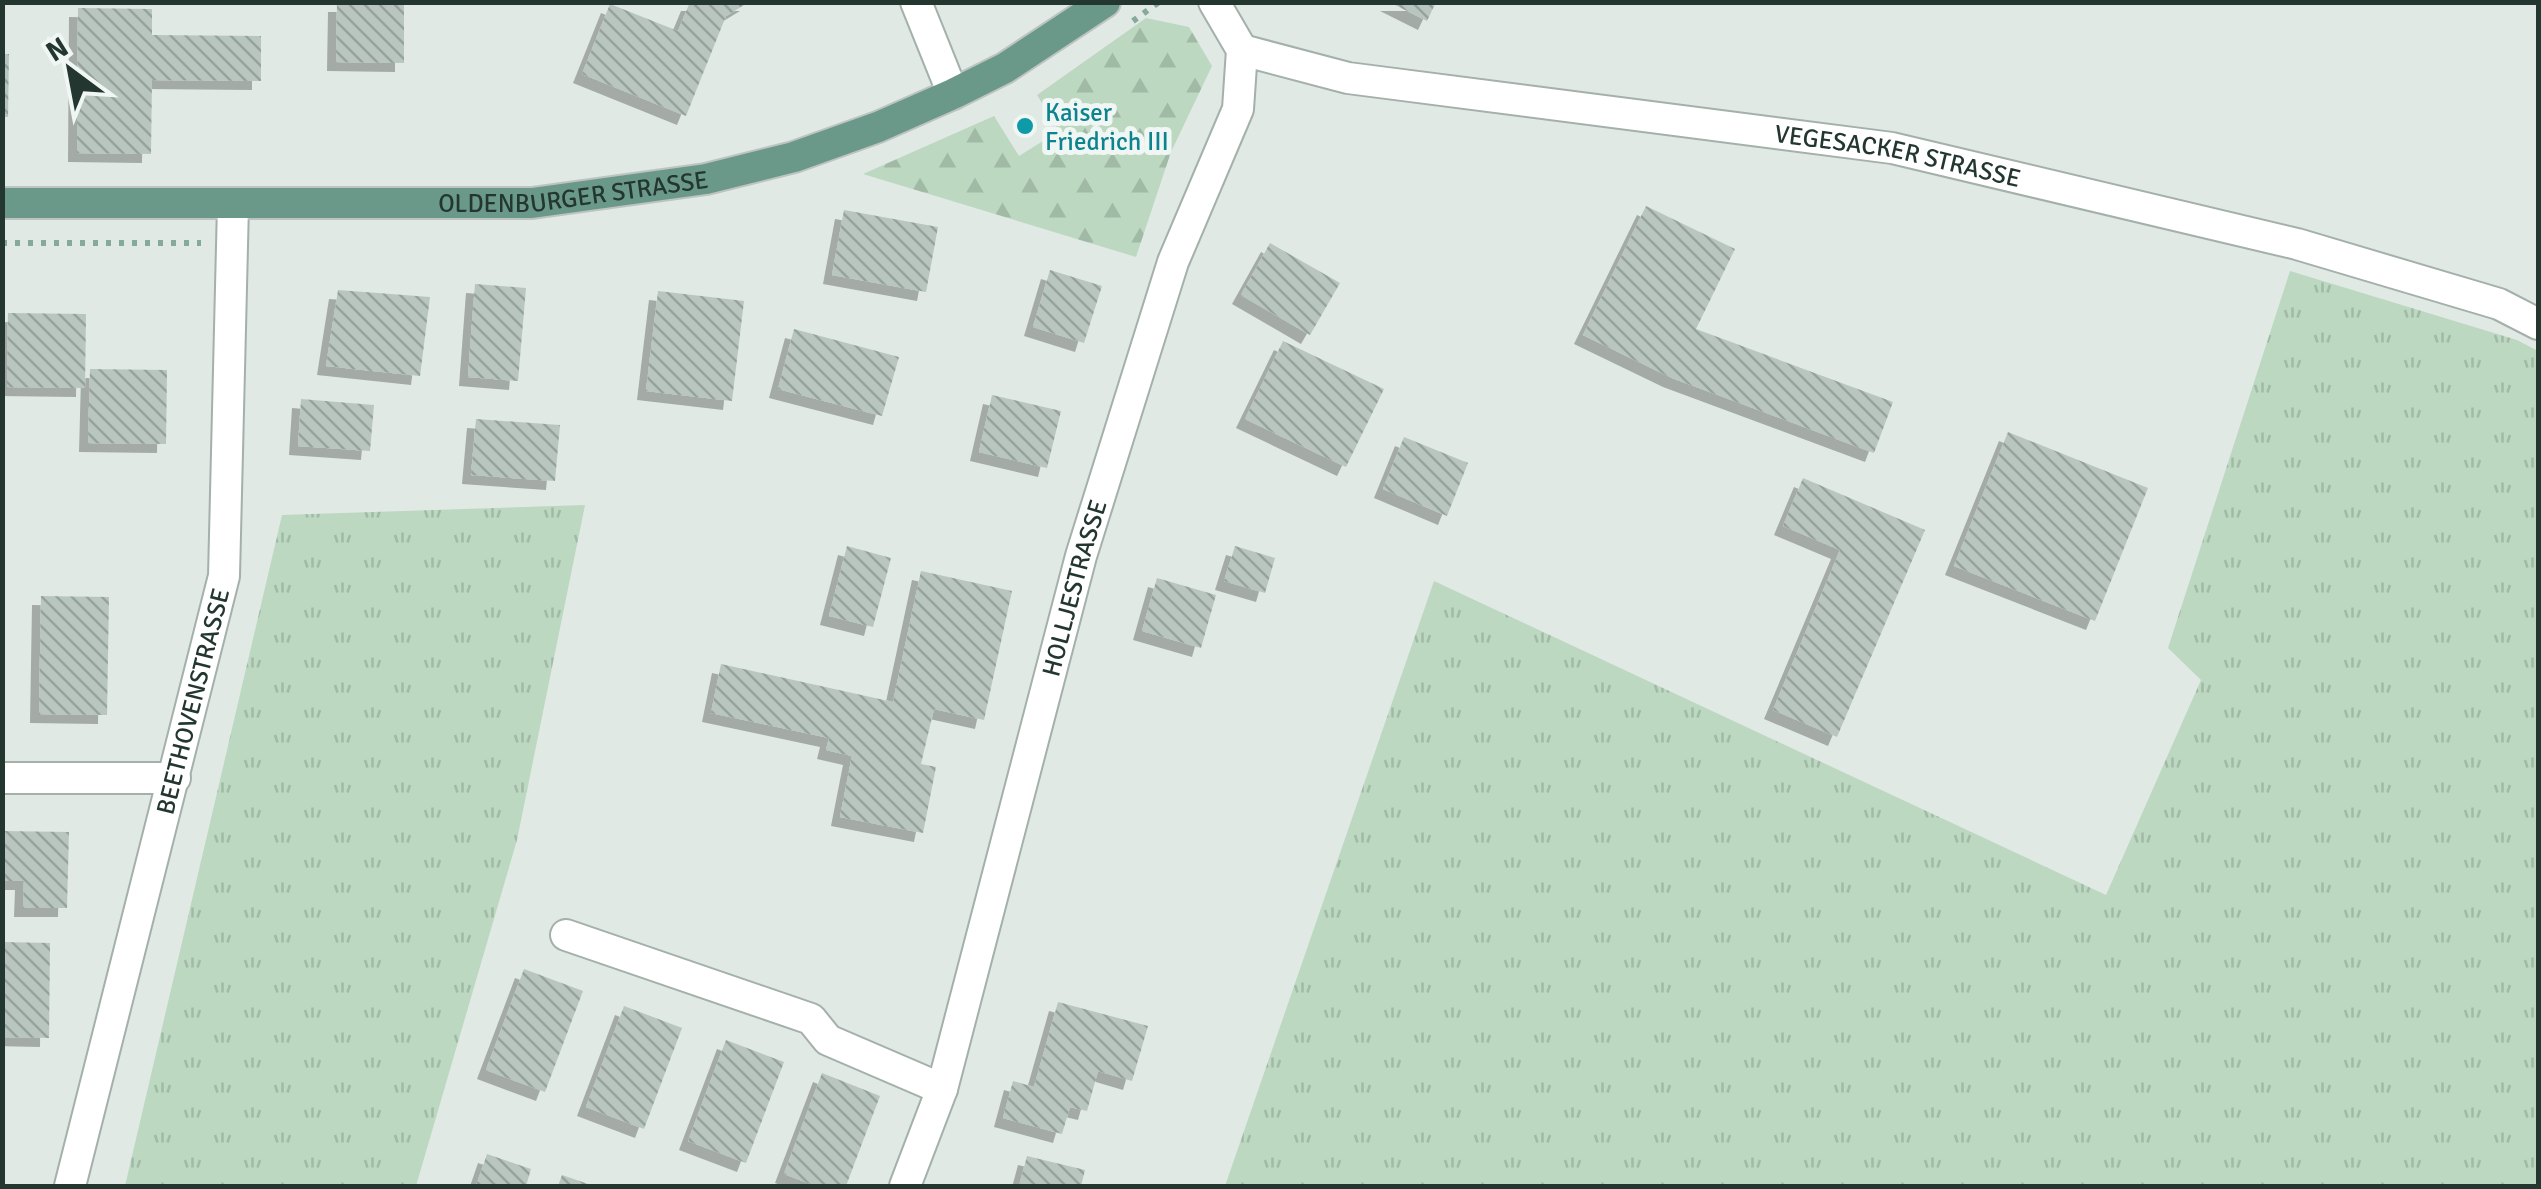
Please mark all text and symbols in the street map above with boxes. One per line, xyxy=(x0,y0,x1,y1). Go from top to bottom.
north arrow xyxy=(20,20,120,120)
text: N xyxy=(40,30,75,69)
place label: Kaiser Friedrich III xyxy=(1045,97,1169,157)
marker: Kaiser Friedrich III xyxy=(1014,115,1036,137)
street label: VEGESACKER STRASSE xyxy=(1773,118,2024,194)
street label: OLDENBURGER STRASSE xyxy=(438,164,710,219)
street label: HOLLJESTRASSE xyxy=(1035,496,1114,680)
street label: BEETHOVENSTRASSE xyxy=(149,585,236,818)

